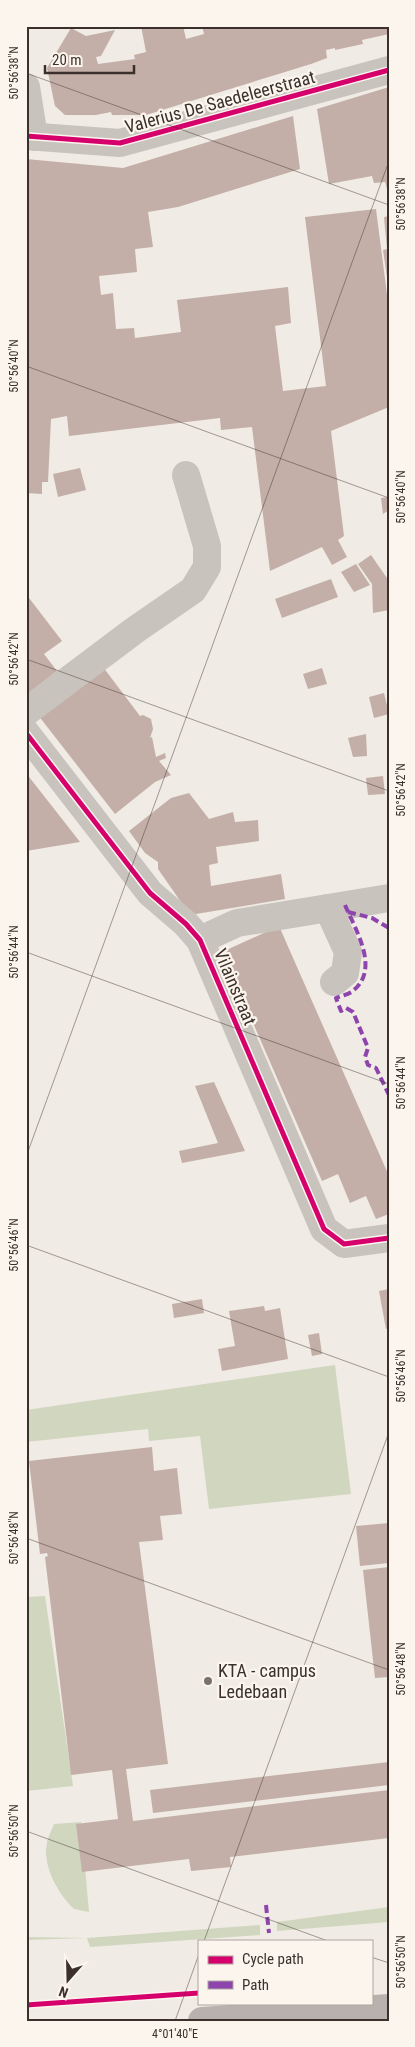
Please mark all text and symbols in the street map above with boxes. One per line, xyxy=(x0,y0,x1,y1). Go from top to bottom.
scale bar xyxy=(45,42,134,74)
text: 50°56'38"N xyxy=(7,46,21,100)
text: 20 m xyxy=(52,51,82,69)
street label: Valerius De Saedeleerstraat xyxy=(123,66,317,137)
text: 50°56'38"N xyxy=(394,177,408,231)
text: 50°56'40"N xyxy=(7,339,21,393)
text: 50°56'40"N xyxy=(394,470,408,524)
text: 50°56'42"N xyxy=(7,632,21,686)
text: 50°56'42"N xyxy=(394,763,408,817)
text: 50°56'44"N xyxy=(7,925,21,979)
street label: Vilainstraat xyxy=(210,945,261,1028)
text: 50°56'44"N xyxy=(394,1056,408,1110)
text: 50°56'46"N xyxy=(7,1218,21,1272)
text: 50°56'46"N xyxy=(394,1349,408,1403)
text: 50°56'48"N xyxy=(7,1511,21,1565)
text: 50°56'48"N xyxy=(394,1642,408,1696)
place label: KTA - campus Ledebaan xyxy=(218,1660,316,1702)
marker: KTA - campus Ledebaan xyxy=(202,1675,214,1687)
text: 50°56'50"N xyxy=(7,1804,21,1858)
text: 50°56'50"N xyxy=(394,1935,408,1989)
legend xyxy=(198,1940,372,2004)
text: Cycle path xyxy=(242,1950,304,1968)
north arrow xyxy=(42,1954,92,2004)
text: Path xyxy=(242,1976,269,1994)
text: N xyxy=(57,1983,70,2001)
text: 4°01'40"E xyxy=(152,2027,198,2041)

